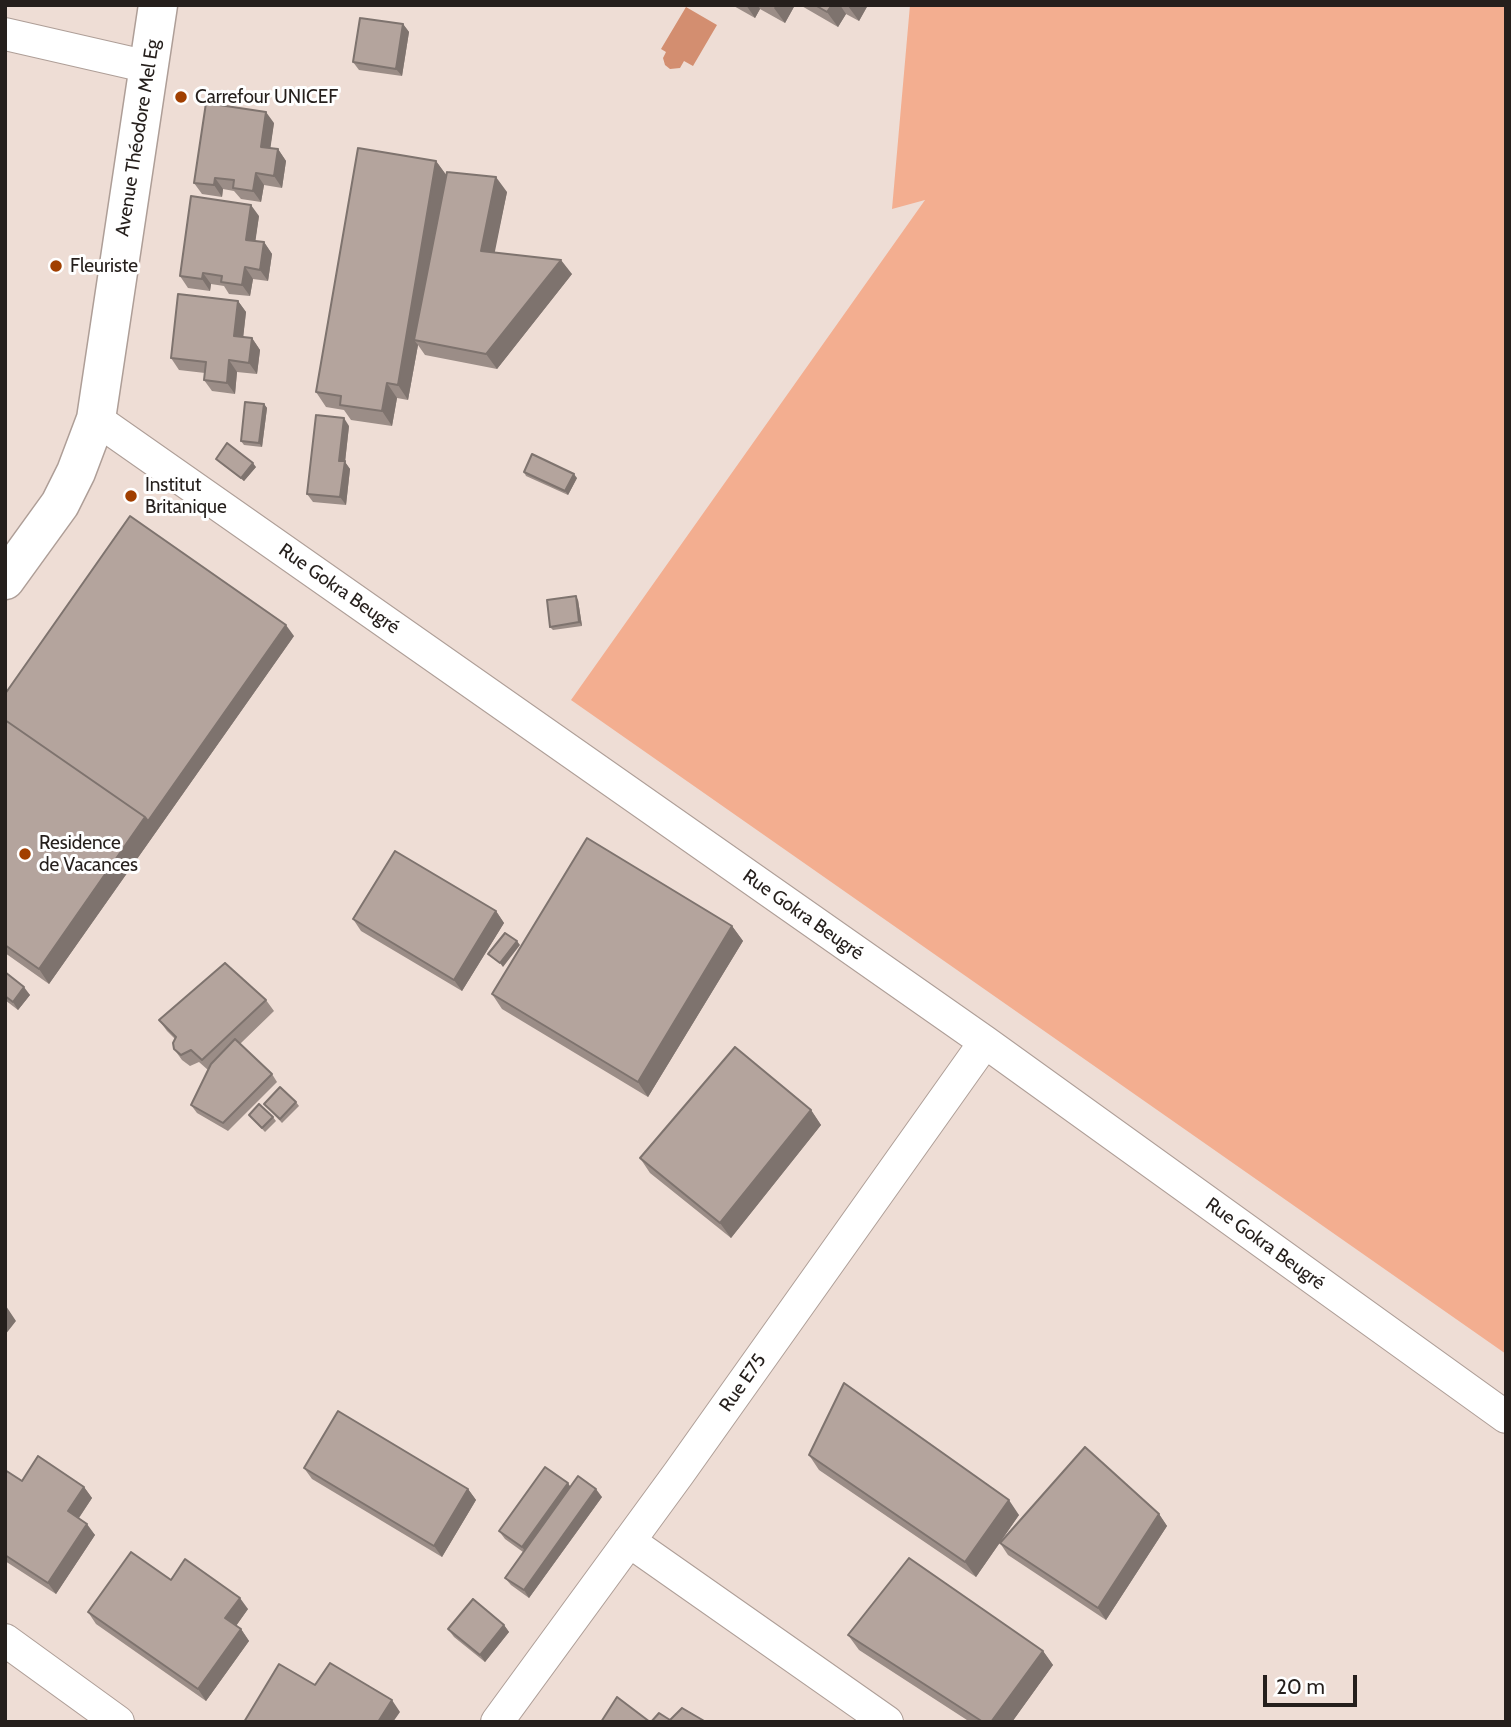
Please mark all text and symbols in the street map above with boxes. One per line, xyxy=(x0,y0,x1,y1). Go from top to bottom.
street label: Avenue Théodore Mel Eg xyxy=(111,38,165,238)
place label: Carrefour UNICEF xyxy=(195,86,338,108)
marker: Carrefour UNICEF xyxy=(173,89,189,105)
place label: Fleuriste xyxy=(70,255,138,277)
marker: Fleuriste xyxy=(48,258,64,274)
place label: Institut Britanique xyxy=(145,474,227,518)
marker: Institut Britanique xyxy=(123,488,139,504)
street label: Rue Gokra Beugré xyxy=(274,539,404,639)
place label: Residence de Vacances xyxy=(39,832,138,876)
marker: Residence de Vacances xyxy=(17,846,33,862)
street label: Rue Gokra Beugré xyxy=(738,865,868,965)
street label: Rue Gokra Beugré xyxy=(1201,1193,1329,1295)
street label: Rue E75 xyxy=(715,1350,771,1416)
scale bar xyxy=(1266,1660,1360,1704)
text: 20 m xyxy=(1276,1674,1325,1699)

